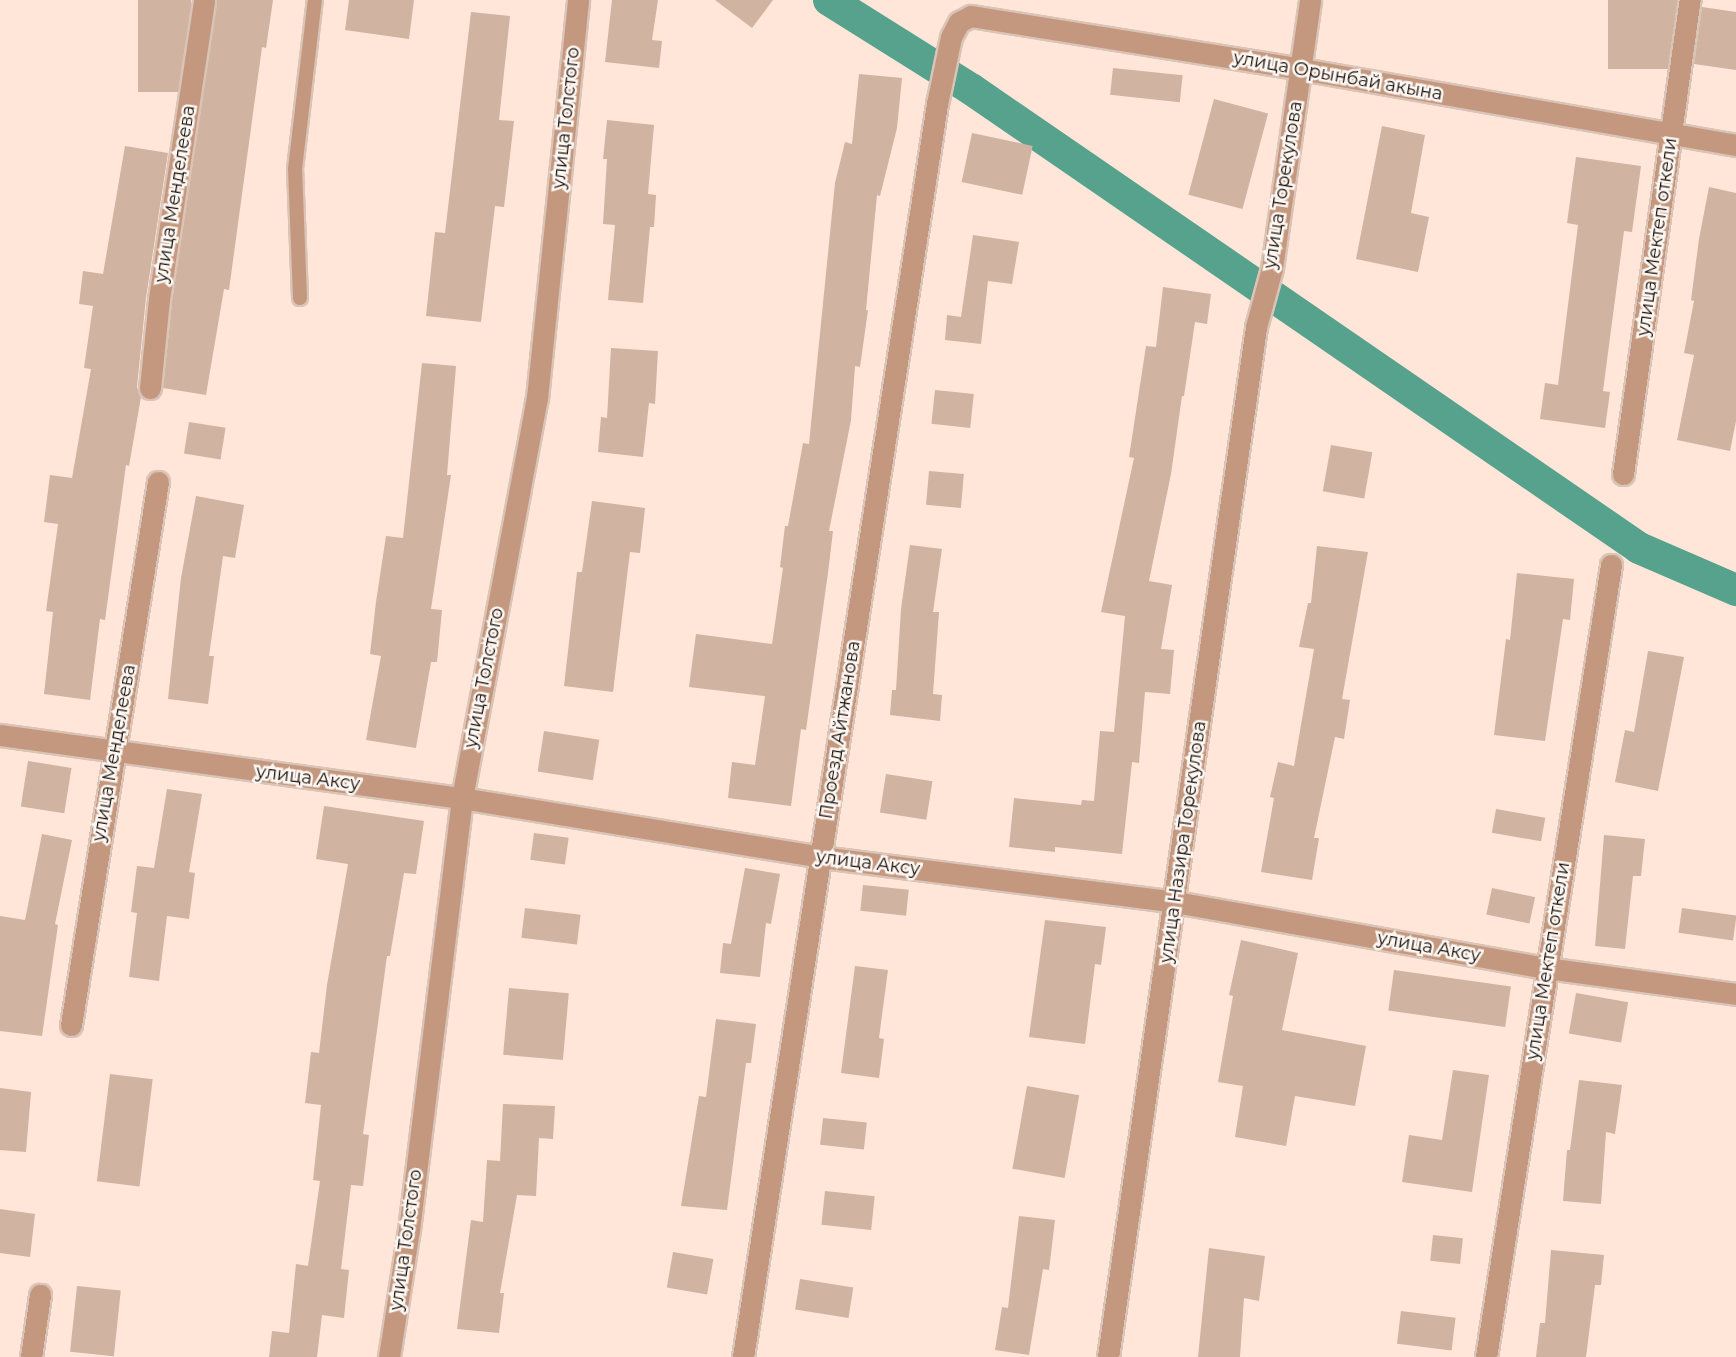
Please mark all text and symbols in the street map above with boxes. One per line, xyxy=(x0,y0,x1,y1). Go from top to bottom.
street label: улица Толстого xyxy=(548,46,584,190)
street label: улица Орынбай акына xyxy=(1232,47,1444,105)
street label: улица Торекулова xyxy=(1259,100,1307,270)
street label: улица Менделеева xyxy=(150,104,200,284)
street label: улица Мектеп откели xyxy=(1632,136,1682,338)
street label: улица Толстого xyxy=(460,606,508,750)
street label: Проезд Айтжанова xyxy=(815,639,865,821)
street label: улица Менделеева xyxy=(88,663,140,843)
street label: улица Назира Торекулова xyxy=(1155,720,1211,964)
street label: улица Аксу xyxy=(255,761,361,795)
street label: улица Аксу xyxy=(815,846,921,880)
street label: улица Мектеп откели xyxy=(1522,860,1574,1062)
street label: улица Аксу xyxy=(1376,927,1482,967)
street label: улица Толстого xyxy=(385,1168,427,1312)

